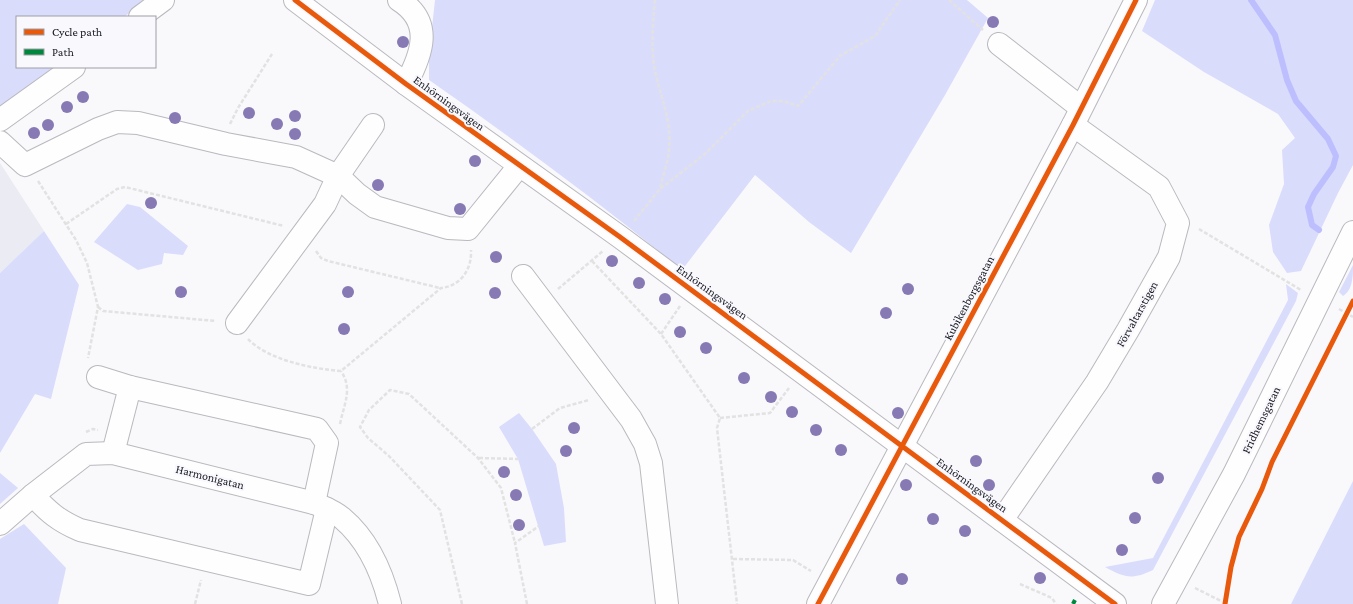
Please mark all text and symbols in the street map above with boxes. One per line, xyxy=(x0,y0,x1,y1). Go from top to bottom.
legend xyxy=(16,16,156,68)
text: Cycle path xyxy=(52,25,103,39)
text: Path xyxy=(52,45,74,59)
street label: Enhörningsvägen xyxy=(411,72,488,134)
street label: Kubikenborgsgatan xyxy=(941,253,997,343)
street label: Enhörningsvägen xyxy=(674,261,751,323)
street label: Förvaltarstigen xyxy=(1113,278,1161,349)
street label: Fridhemsgatan xyxy=(1239,384,1284,456)
street label: Enhörningsvägen xyxy=(934,454,1011,516)
street label: Harmonigatan xyxy=(174,462,246,492)

